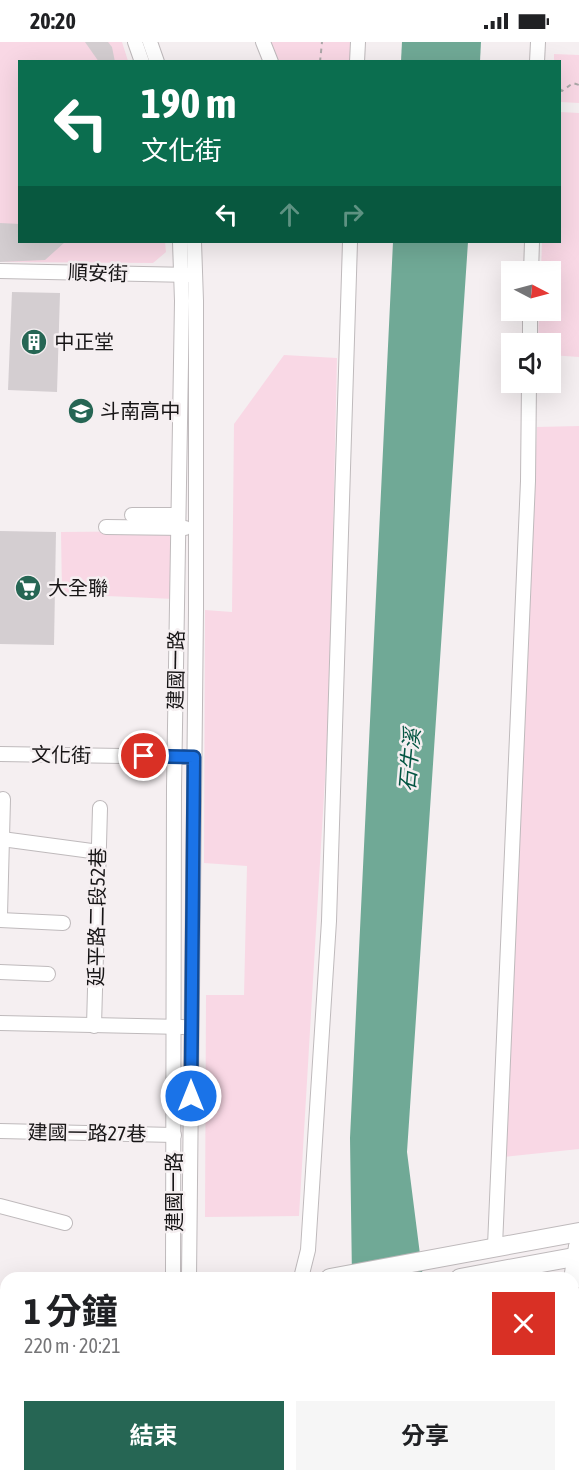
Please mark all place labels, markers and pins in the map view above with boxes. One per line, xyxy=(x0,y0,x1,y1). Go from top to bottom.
building icon: 中正堂 xyxy=(19,327,49,357)
place label: 中正堂 xyxy=(54,330,114,353)
school or university icon: 斗南高中 xyxy=(66,396,96,426)
place label: 斗南高中 xyxy=(100,399,180,422)
supermarket icon: 大全聯 xyxy=(13,573,43,603)
place label: 大全聯 xyxy=(48,576,108,599)
pin xyxy=(118,730,169,781)

